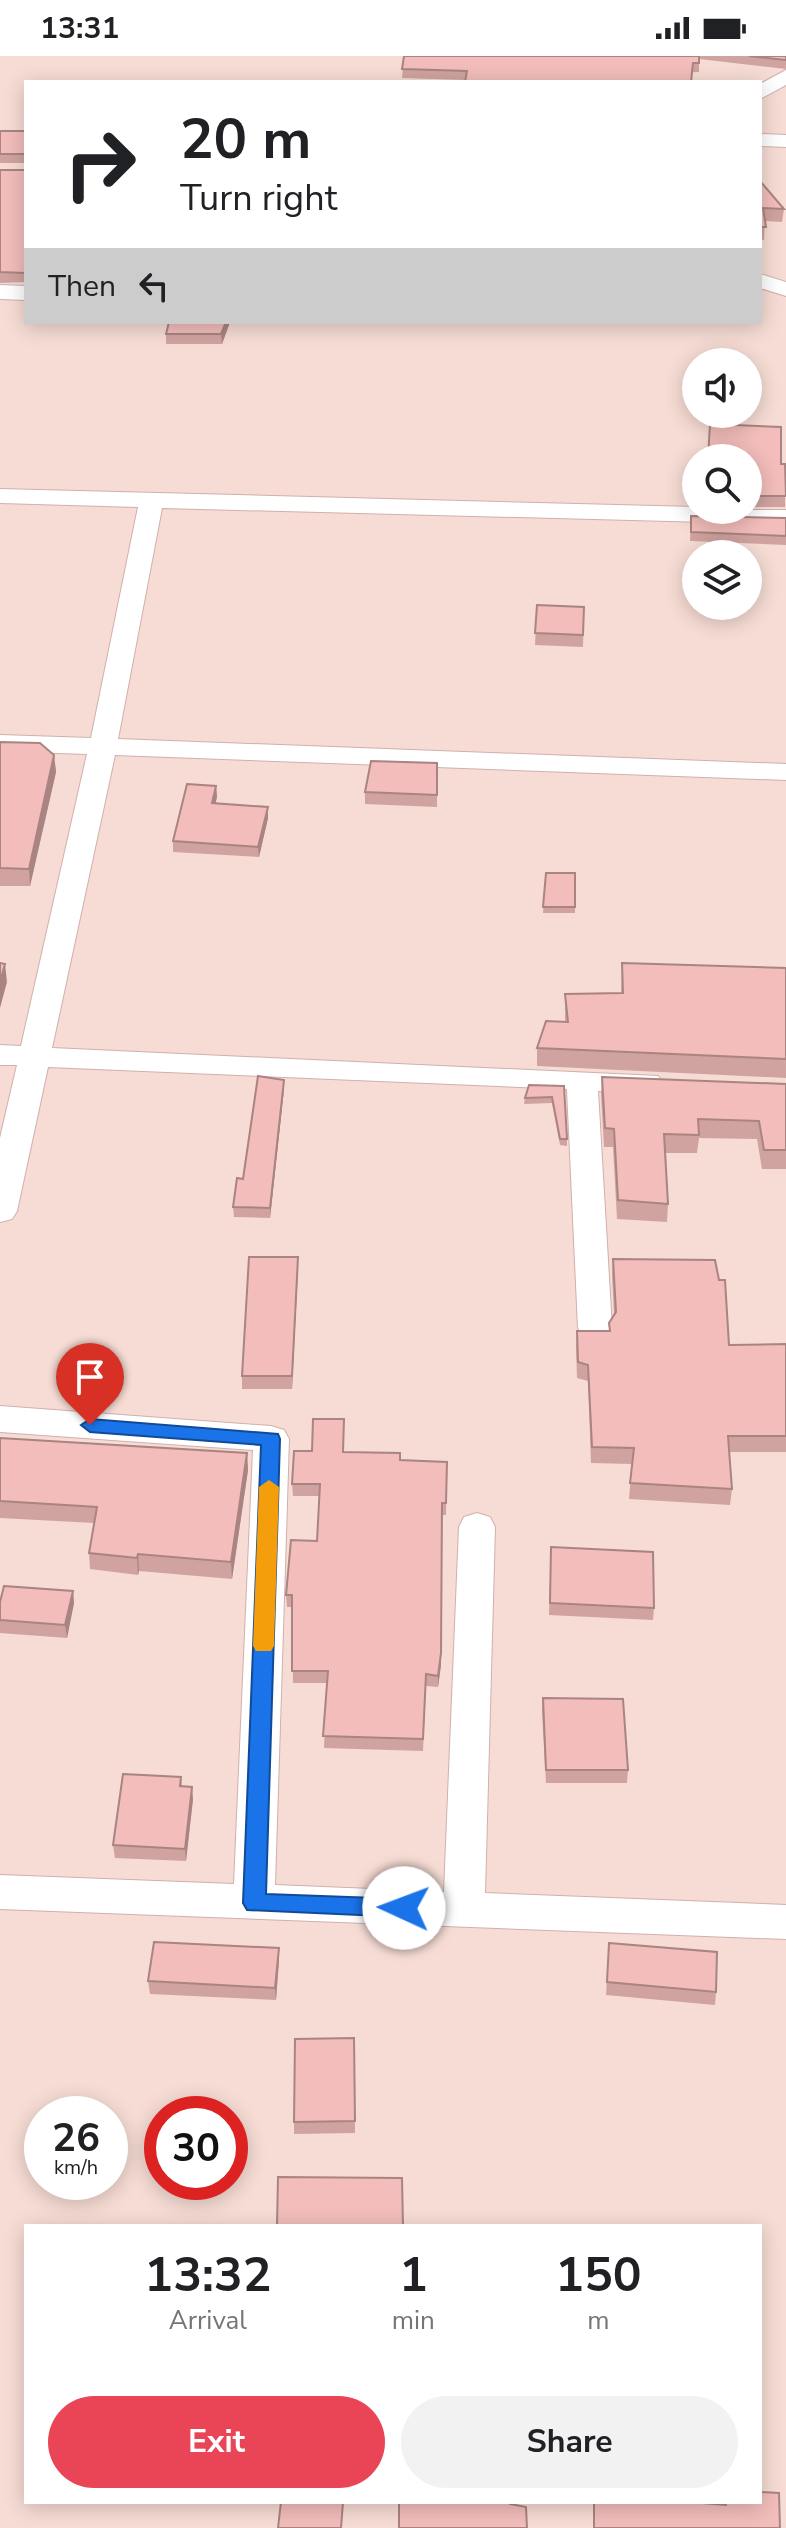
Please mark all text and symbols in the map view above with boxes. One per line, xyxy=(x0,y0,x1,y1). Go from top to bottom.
text: 13:31 xyxy=(40,8,119,49)
text: 20 m xyxy=(180,101,311,178)
icon: right xyxy=(48,112,152,216)
text: Turn right xyxy=(180,174,337,223)
icon: left xyxy=(132,264,176,308)
text: Then xyxy=(48,266,116,307)
map controls xyxy=(682,348,762,620)
button: sound xyxy=(682,348,762,428)
button: search xyxy=(682,444,762,524)
button: layers xyxy=(682,540,762,620)
pin xyxy=(56,1343,124,1425)
icon: arrive xyxy=(68,1355,112,1399)
position arrow xyxy=(362,1866,446,1950)
speed limit sign: 30 xyxy=(144,2096,248,2200)
text: 26 xyxy=(52,2111,100,2165)
text: km/h xyxy=(54,2154,98,2181)
text: 13:32 xyxy=(144,2242,271,2308)
text: 1 xyxy=(399,2242,428,2308)
text: 150 xyxy=(555,2242,642,2308)
text: Arrival xyxy=(169,2303,247,2338)
text: min xyxy=(392,2303,435,2338)
text: m xyxy=(587,2303,610,2338)
button: Exit xyxy=(48,2396,385,2488)
button: Share xyxy=(401,2396,738,2488)

